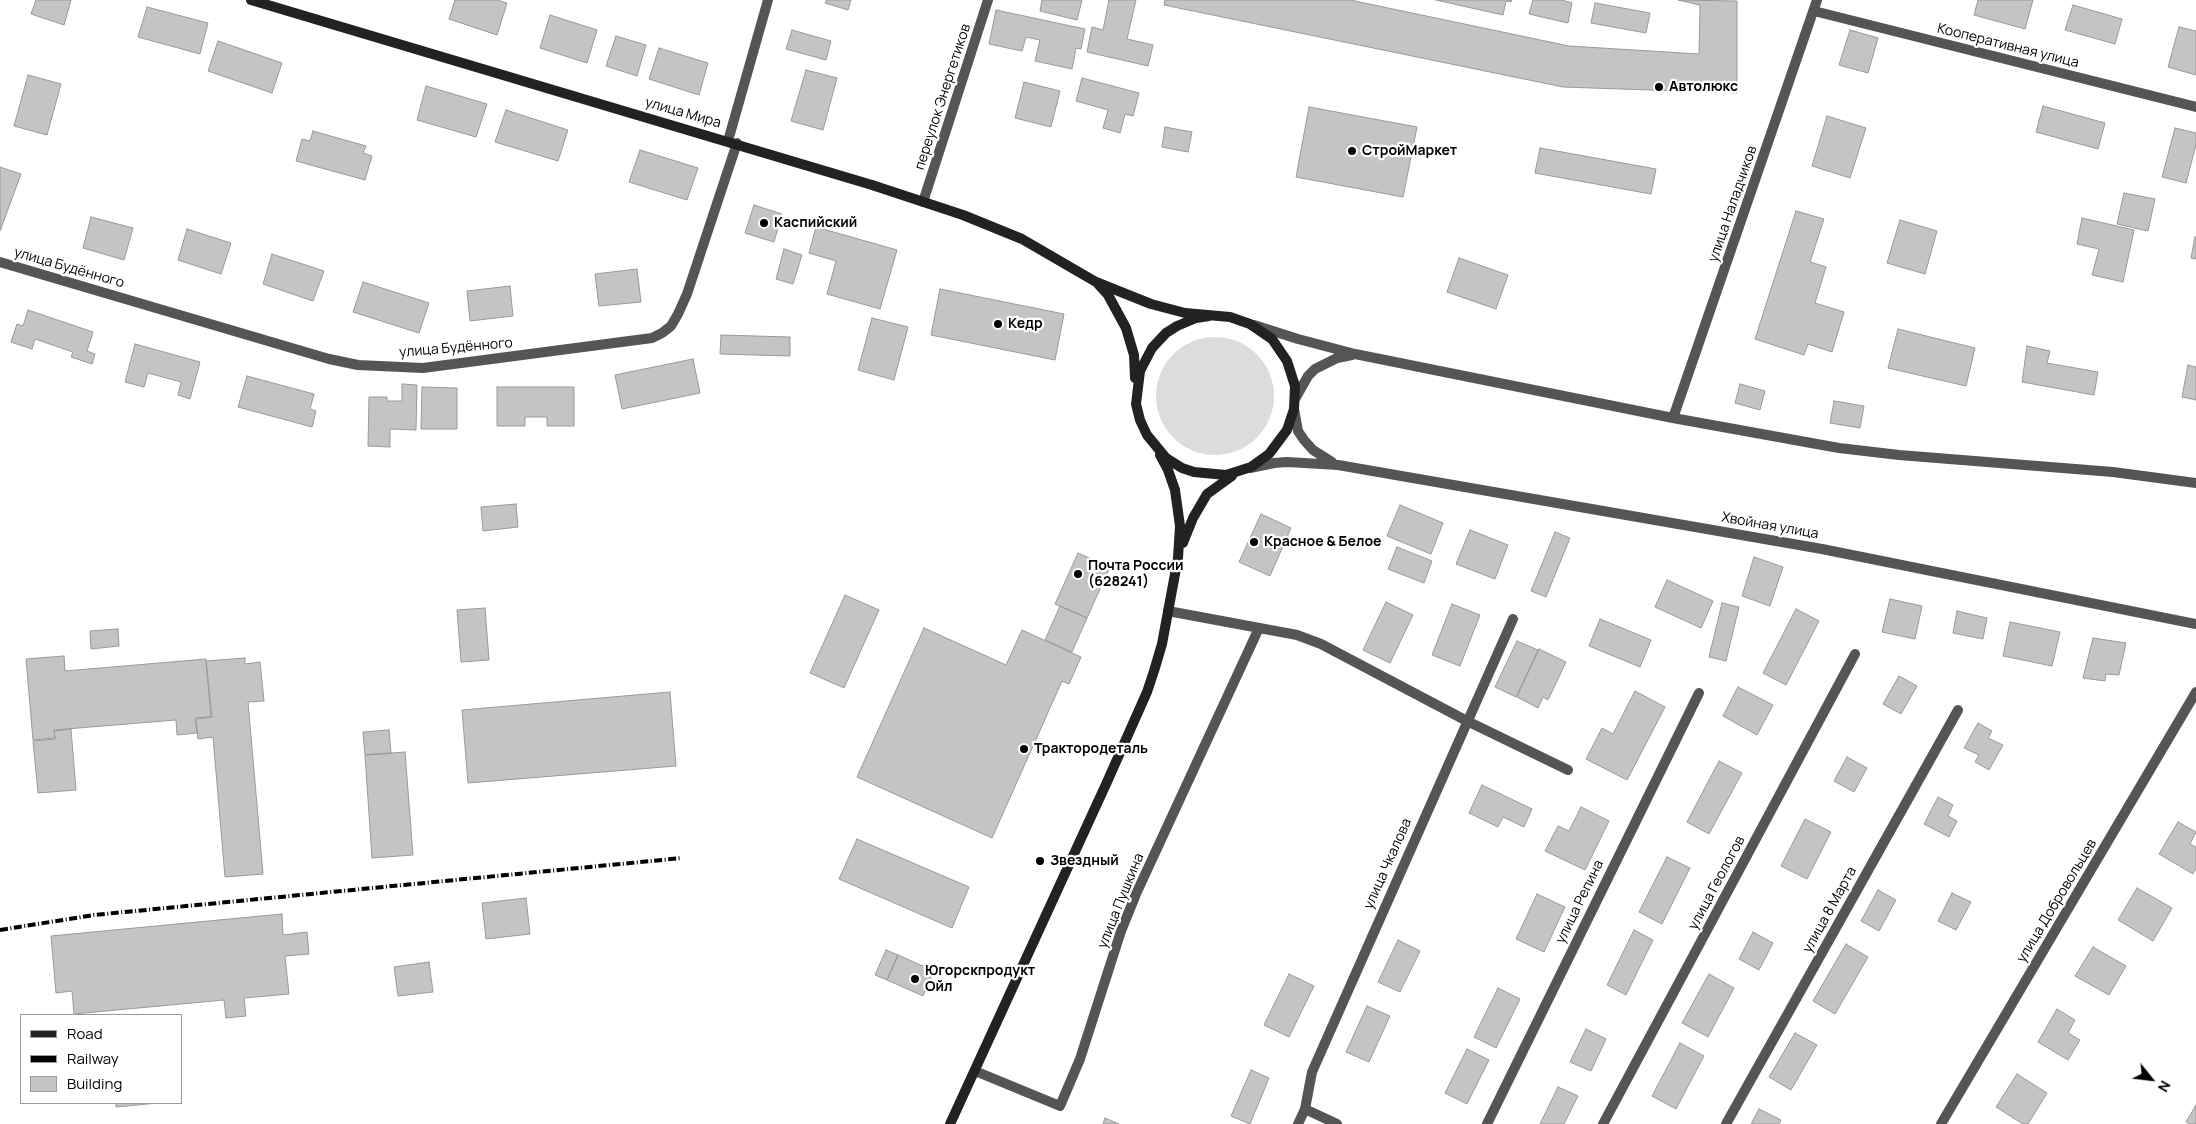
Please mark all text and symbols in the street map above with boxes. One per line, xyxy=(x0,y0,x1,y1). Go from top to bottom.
street label: Кооперативная улица xyxy=(1936,20,2080,72)
street label: переулок Энергетиков xyxy=(911,22,975,172)
place label: Автолюкс xyxy=(1669,79,1738,95)
marker: Автолюкс xyxy=(1653,81,1665,93)
street label: улица Мира xyxy=(643,94,723,132)
place label: СтройМаркет xyxy=(1362,143,1457,159)
street label: улица Наладчиков xyxy=(1705,144,1761,264)
marker: СтройМаркет xyxy=(1346,145,1358,157)
place label: Каспийский xyxy=(774,215,857,231)
marker: Каспийский xyxy=(758,217,770,229)
street label: улица Будённого xyxy=(12,244,126,292)
place label: Кедр xyxy=(1008,316,1043,332)
marker: Кедр xyxy=(992,318,1004,330)
street label: улица Будённого xyxy=(399,335,513,361)
street label: Хвойная улица xyxy=(1720,509,1820,543)
place label: Красное & Белое xyxy=(1264,534,1381,550)
marker: Красное & Белое xyxy=(1248,536,1260,548)
place label: Почта России (628241) xyxy=(1088,558,1183,590)
marker: Почта России (628241) xyxy=(1072,568,1084,580)
place label: Трактородеталь xyxy=(1034,741,1148,757)
marker: Трактородеталь xyxy=(1018,743,1030,755)
street label: улица Чкалова xyxy=(1360,816,1416,912)
street label: улица Геологов xyxy=(1685,833,1749,933)
street label: улица Добровольцев xyxy=(2013,836,2101,966)
street label: улица Пушкина xyxy=(1094,851,1148,951)
place label: Звездный xyxy=(1050,853,1119,869)
marker: Звездный xyxy=(1034,855,1046,867)
street label: улица Репина xyxy=(1553,857,1607,947)
street label: улица 8 Марта xyxy=(1799,864,1861,956)
place label: Югорскпродукт Ойл xyxy=(925,963,1035,996)
marker: Югорскпродукт Ойл xyxy=(909,973,921,985)
legend xyxy=(20,1014,182,1104)
text: Road xyxy=(67,1023,103,1044)
text: Railway xyxy=(67,1048,119,1069)
north arrow xyxy=(2126,1054,2176,1104)
text: Building xyxy=(67,1073,122,1094)
text: N xyxy=(2154,1078,2175,1096)

